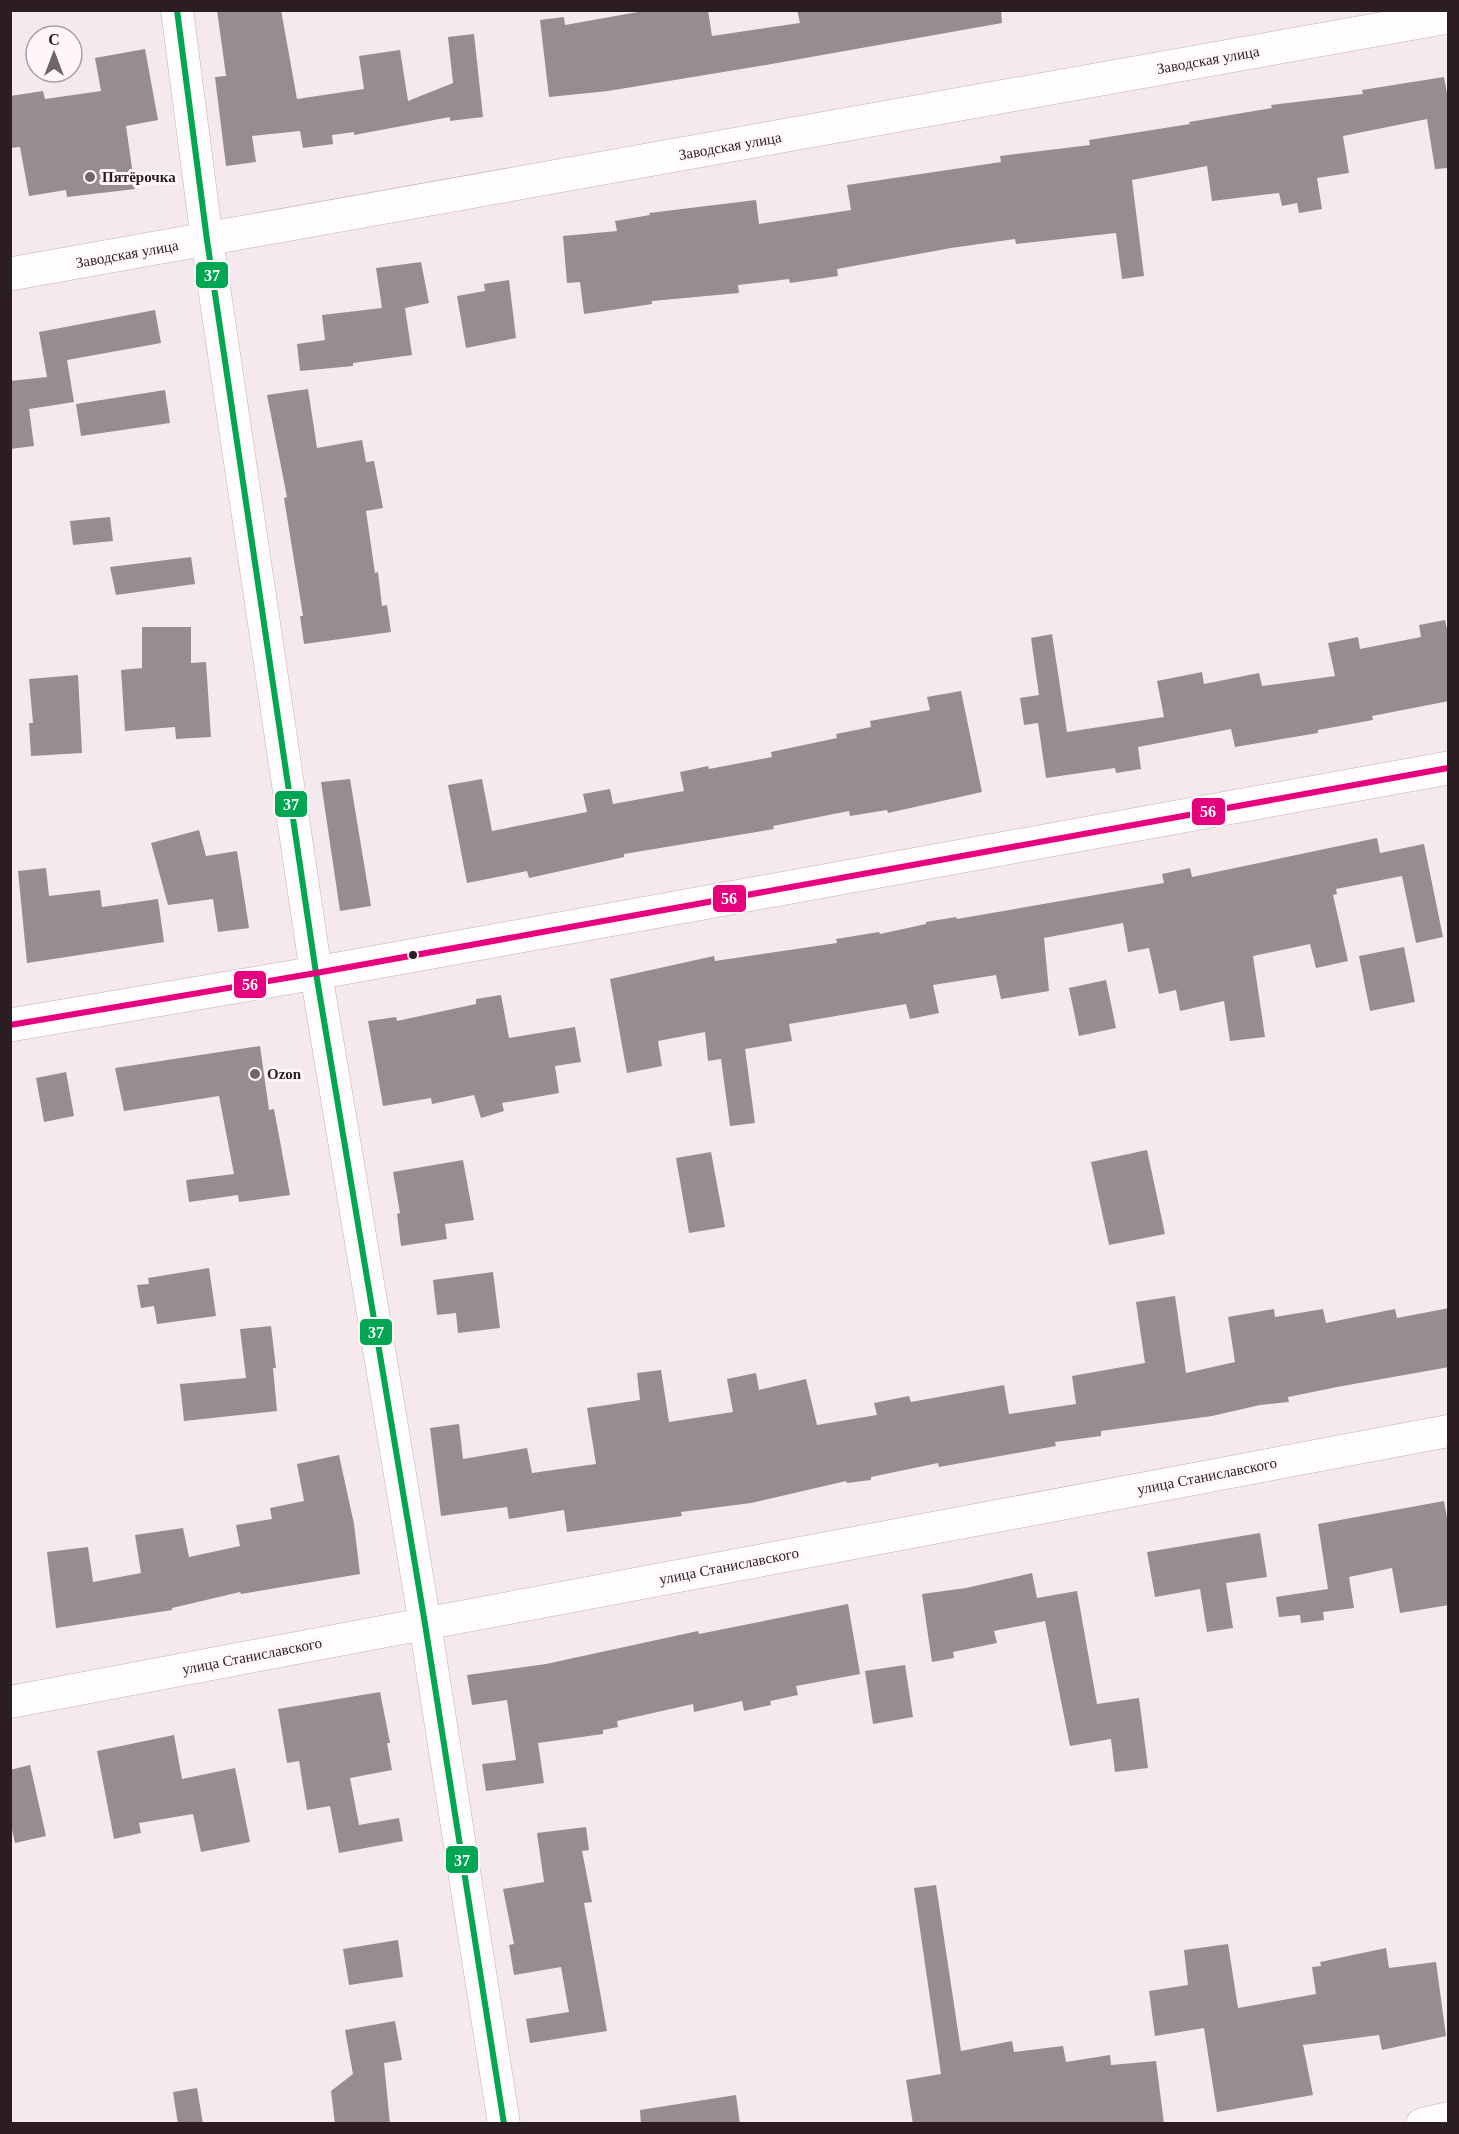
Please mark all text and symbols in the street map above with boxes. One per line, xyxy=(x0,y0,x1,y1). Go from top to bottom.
north arrow xyxy=(24,24,84,84)
text: С xyxy=(48,31,60,48)
street label: Заводская улица xyxy=(1155,43,1261,77)
street label: Заводская улица xyxy=(677,129,783,163)
place label: Пятёрочка xyxy=(102,169,176,185)
marker: Пятёрочка xyxy=(83,170,97,184)
street label: Заводская улица xyxy=(74,237,180,271)
line badge: 37 xyxy=(195,261,229,289)
text: 37 xyxy=(204,267,220,284)
line badge: 37 xyxy=(274,790,308,818)
text: 37 xyxy=(283,796,299,813)
line badge: 56 xyxy=(1191,797,1226,826)
text: 56 xyxy=(1200,803,1216,820)
line badge: 56 xyxy=(712,884,747,913)
text: 56 xyxy=(721,890,737,907)
unlabelled marker xyxy=(407,949,419,961)
line badge: 56 xyxy=(233,970,267,999)
text: 56 xyxy=(242,976,258,993)
place label: Ozon xyxy=(267,1066,302,1082)
marker: Ozon xyxy=(248,1067,262,1081)
line badge: 37 xyxy=(359,1318,393,1346)
text: 37 xyxy=(368,1324,384,1341)
street label: улица Станиславского xyxy=(1136,1455,1278,1497)
street label: улица Станиславского xyxy=(658,1545,800,1587)
street label: улица Станиславского xyxy=(181,1635,323,1677)
line badge: 37 xyxy=(445,1845,479,1874)
text: 37 xyxy=(454,1852,470,1869)

